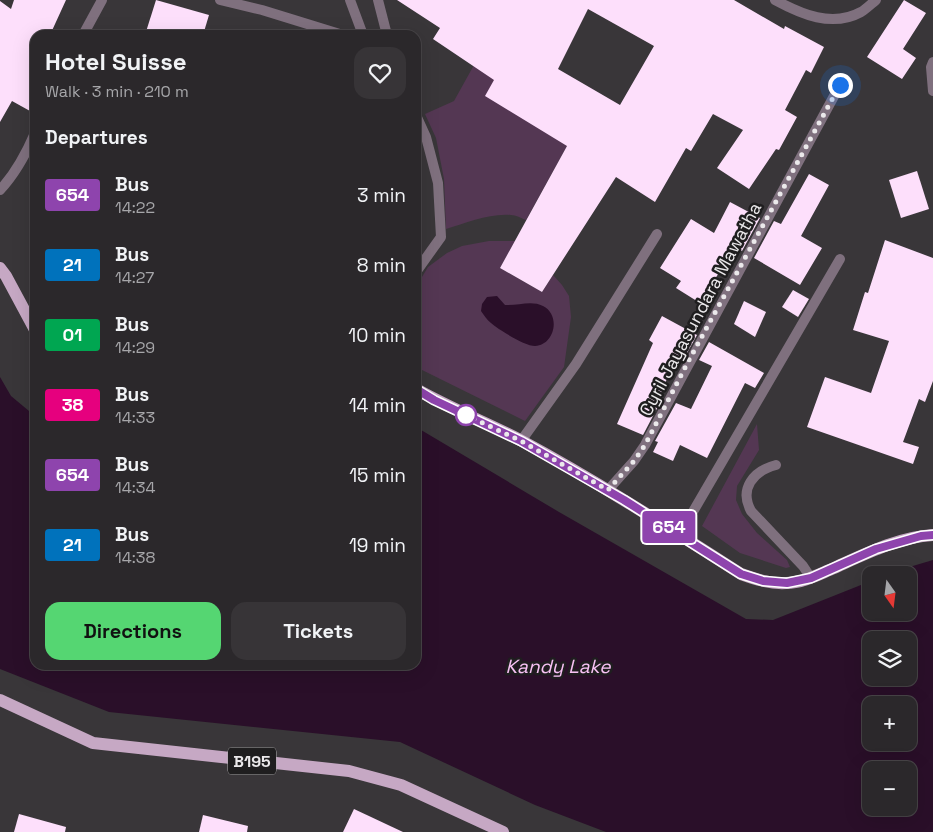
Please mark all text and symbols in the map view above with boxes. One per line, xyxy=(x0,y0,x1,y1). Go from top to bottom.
text: Hotel Suisse xyxy=(45,46,187,77)
button: heart xyxy=(354,47,406,99)
your location xyxy=(828,73,853,98)
text: Walk · 3 min · 210 m xyxy=(45,81,189,102)
text: Departures xyxy=(45,125,148,150)
text: Bus xyxy=(115,172,149,197)
text: 654 xyxy=(56,183,89,206)
text: 3 min xyxy=(357,183,406,208)
text: 14:22 xyxy=(115,197,155,218)
street label: Cyril Jayasundara Mawatha xyxy=(634,198,766,420)
text: Bus xyxy=(115,242,149,267)
text: 21 xyxy=(63,253,82,276)
text: 8 min xyxy=(357,253,406,278)
text: 14:27 xyxy=(115,267,154,288)
text: Bus xyxy=(115,312,149,337)
text: 01 xyxy=(63,323,82,346)
text: 10 min xyxy=(348,323,406,348)
text: 14:29 xyxy=(115,337,155,358)
text: Bus xyxy=(115,382,149,407)
text: 38 xyxy=(62,393,83,416)
text: 14 min xyxy=(349,393,406,418)
unlabelled marker xyxy=(455,404,477,426)
text: 14:33 xyxy=(115,407,155,428)
text: Bus xyxy=(115,452,149,477)
text: 654 xyxy=(56,463,89,486)
text: 15 min xyxy=(349,463,406,488)
text: 14:34 xyxy=(115,477,155,498)
line badge: 654 xyxy=(640,511,698,543)
text: 654 xyxy=(652,515,686,538)
text: Bus xyxy=(115,522,149,547)
text: 21 xyxy=(63,533,82,556)
text: 19 min xyxy=(349,533,406,558)
text: 14:38 xyxy=(115,547,155,568)
north arrow xyxy=(862,566,918,621)
map controls xyxy=(862,566,917,816)
button: Directions xyxy=(45,602,221,660)
button: Tickets xyxy=(231,602,406,660)
button: layers xyxy=(862,631,917,686)
water label: Kandy Lake xyxy=(505,654,611,679)
button: + xyxy=(862,696,917,751)
road number: B195 xyxy=(228,748,276,774)
button: − xyxy=(862,761,917,816)

